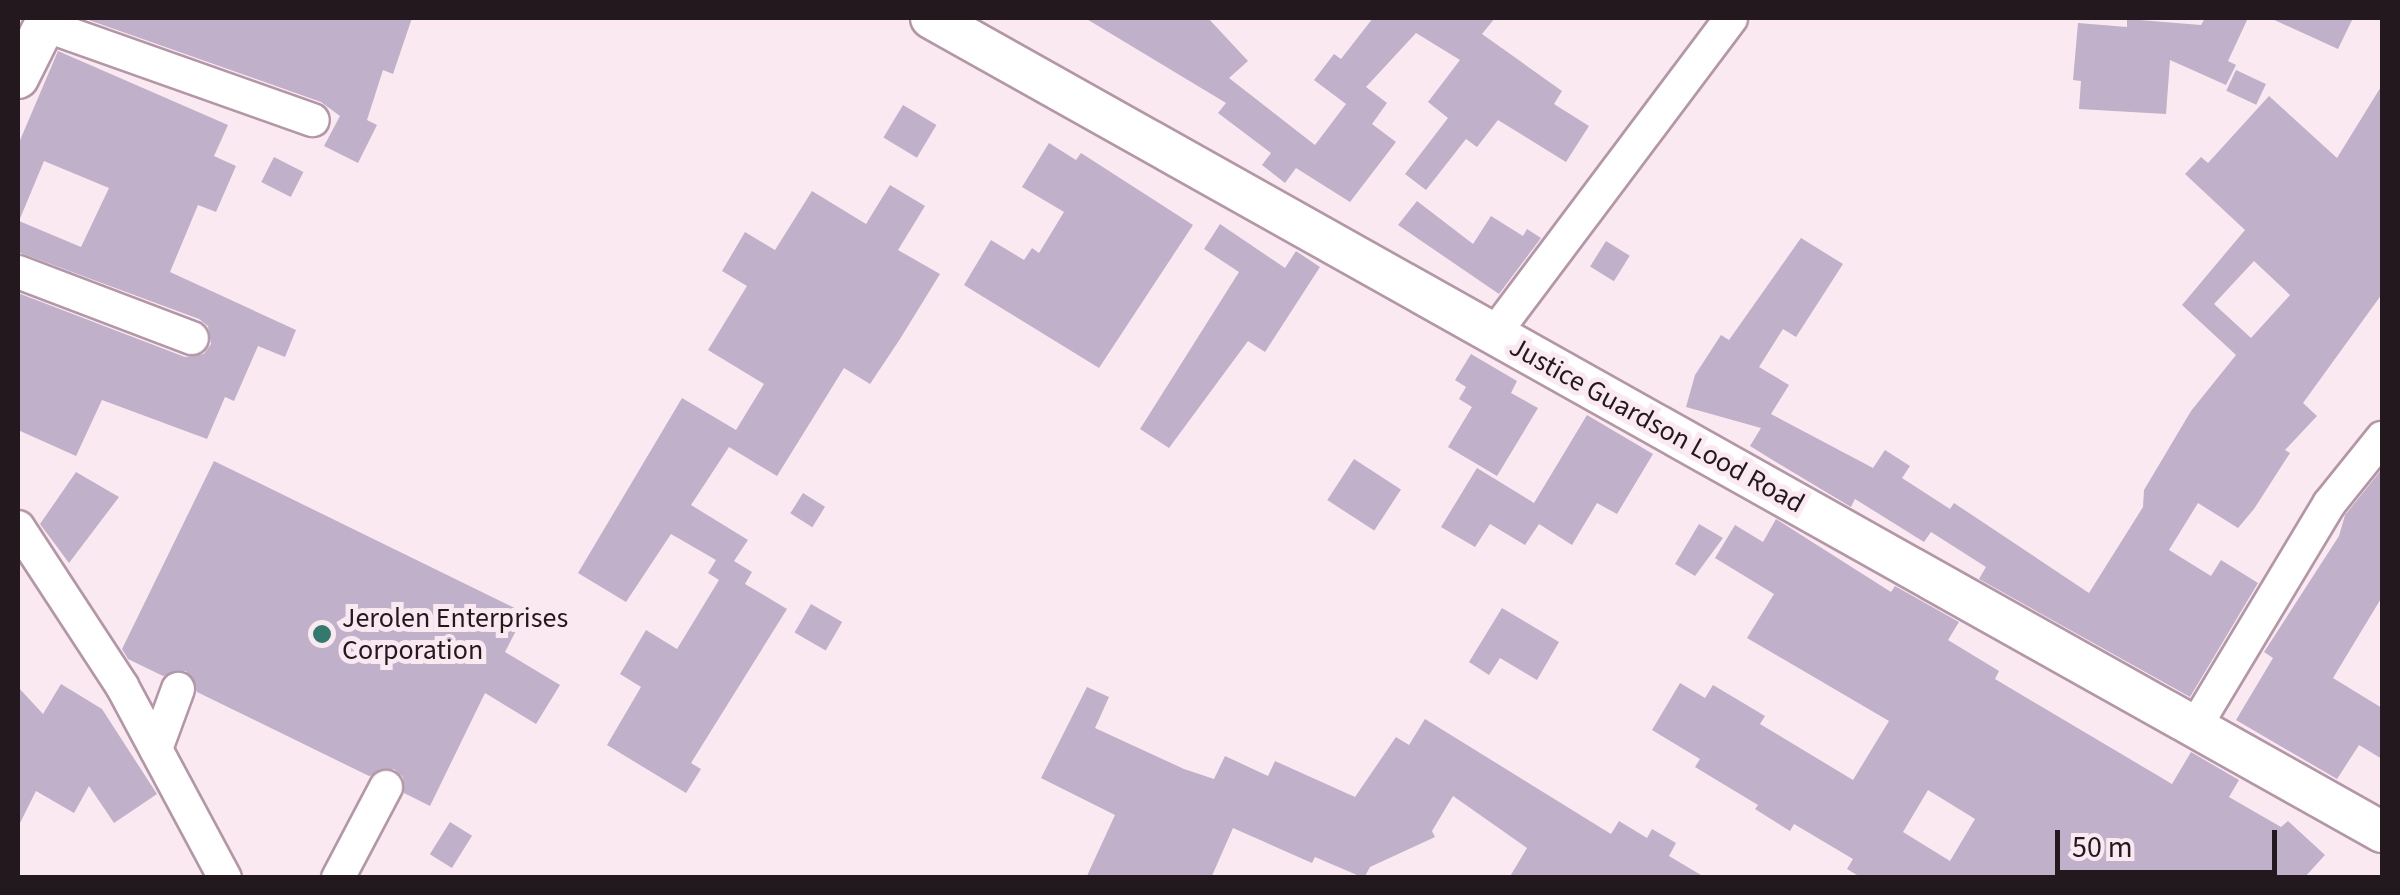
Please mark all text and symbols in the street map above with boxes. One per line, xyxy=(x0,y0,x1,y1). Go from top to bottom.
street label: Justice Guardson Lood Road xyxy=(1504,330,1810,520)
place label: Jerolen Enterprises Corporation xyxy=(342,601,568,667)
marker: Jerolen Enterprises Corporation xyxy=(311,623,333,645)
scale bar xyxy=(2060,810,2282,872)
text: 50 m xyxy=(2072,826,2133,869)

